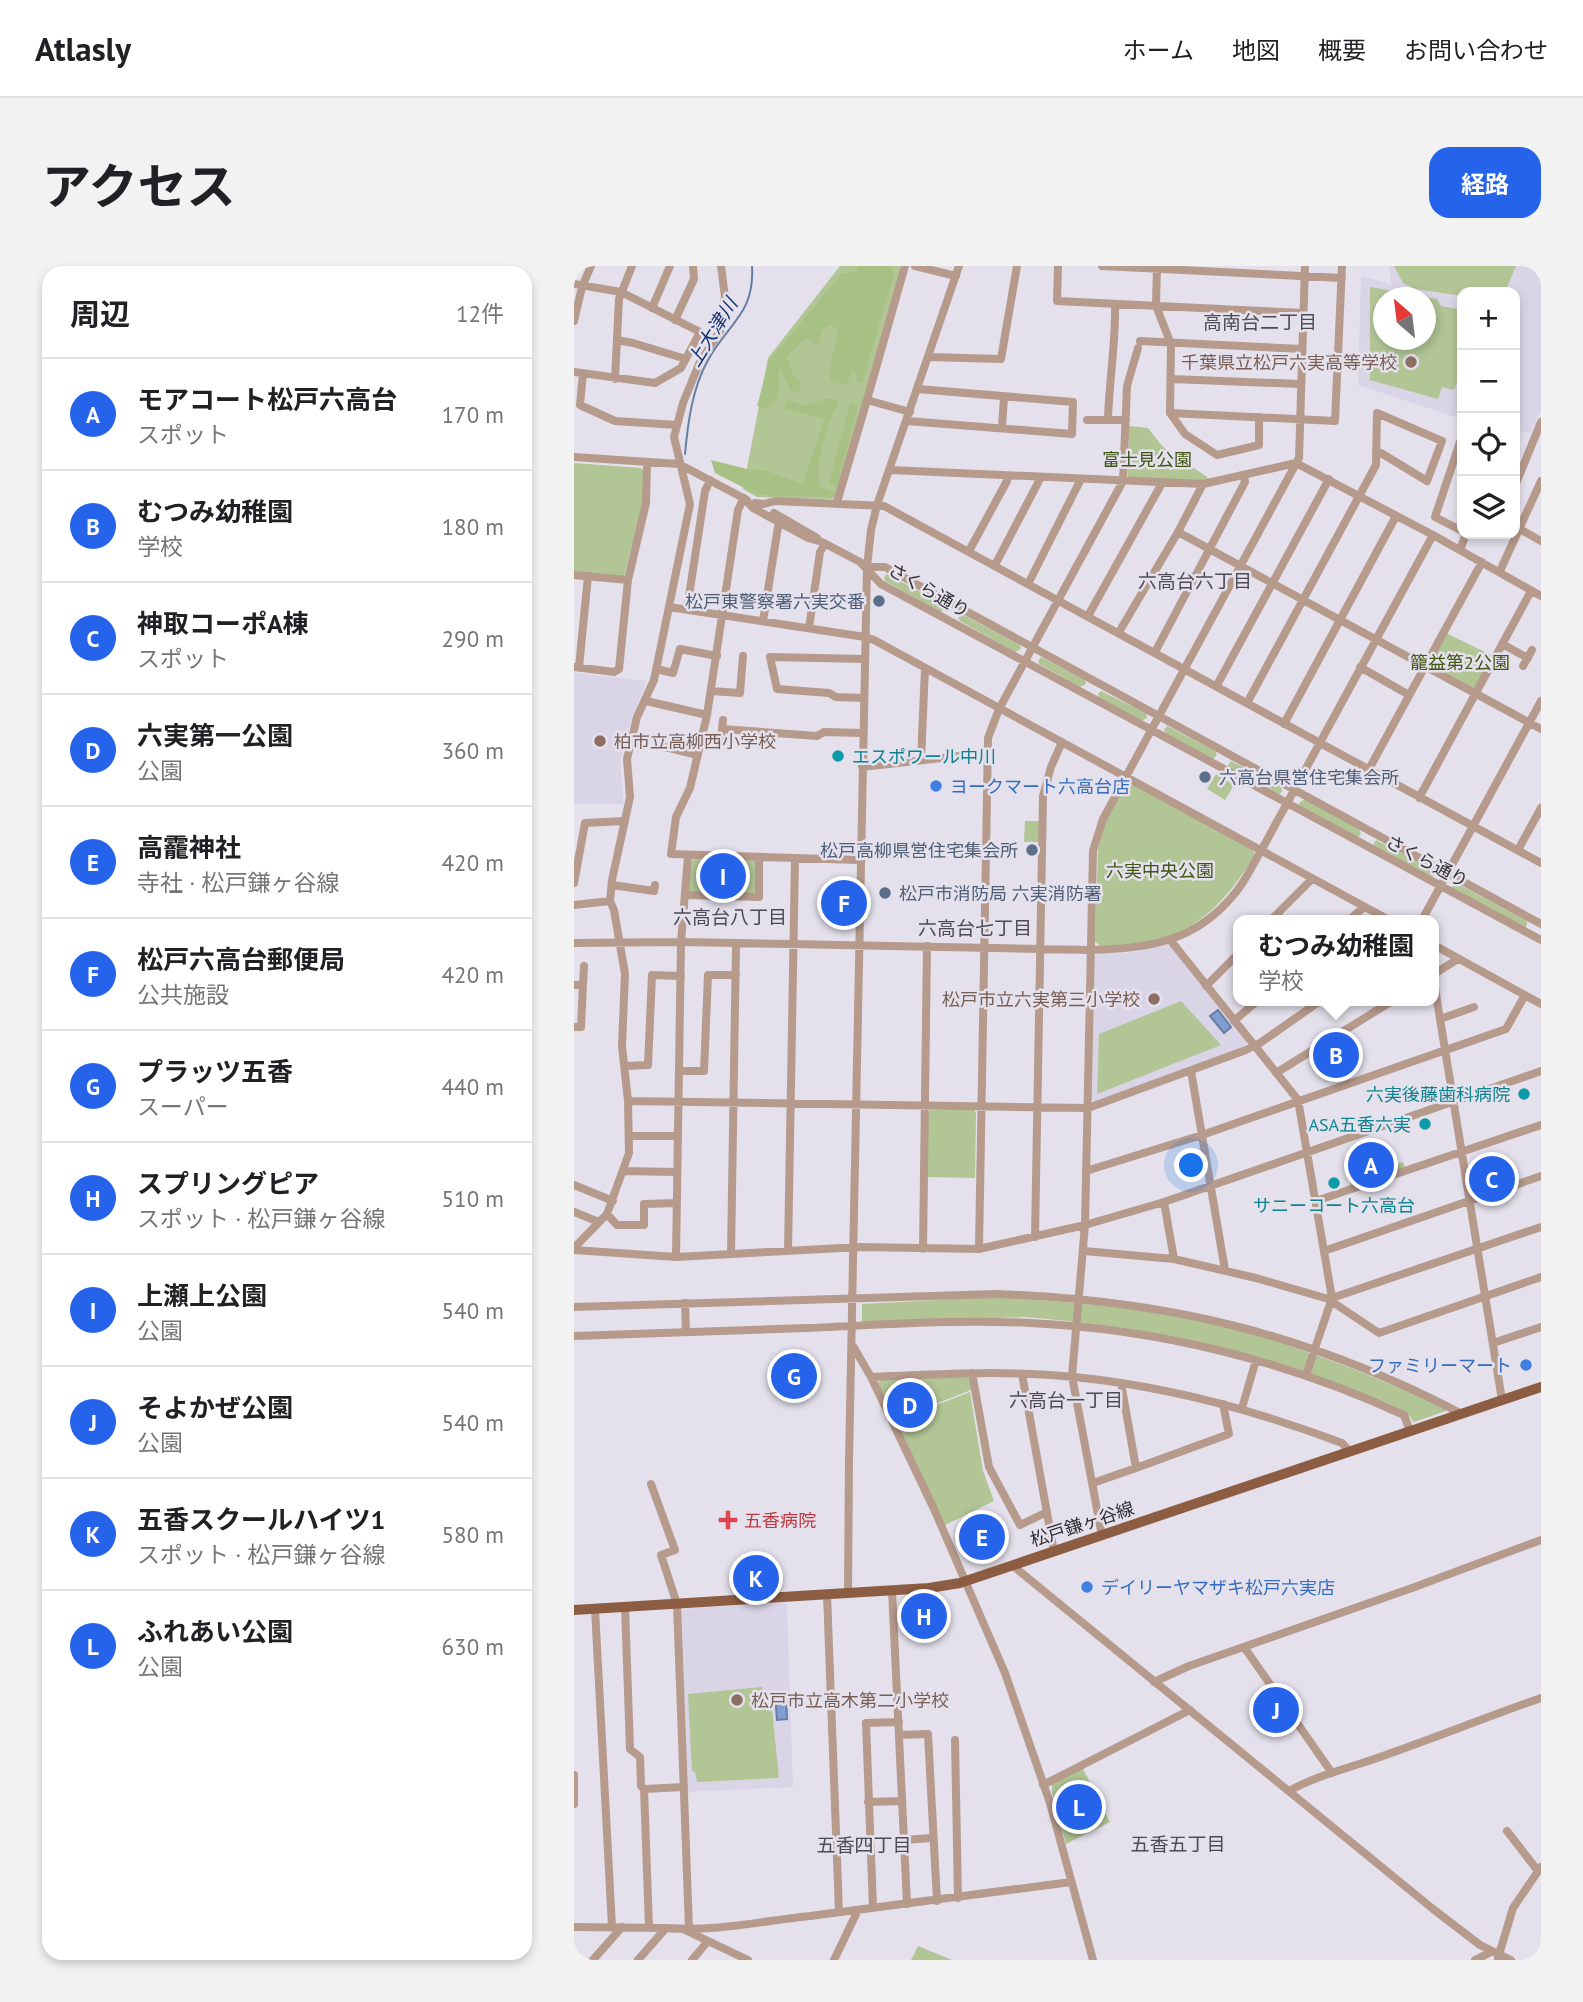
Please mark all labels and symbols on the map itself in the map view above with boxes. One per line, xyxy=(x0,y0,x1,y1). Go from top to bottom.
north arrow xyxy=(1373,287,1436,350)
water label: 上大津川 xyxy=(682,292,743,371)
district label: 高南台二丁目 xyxy=(1203,310,1317,334)
place label: 千葉県立松戸六実高等学校 xyxy=(1181,351,1397,374)
marker: 千葉県立松戸六実高等学校 xyxy=(1403,354,1419,370)
park label: 富士見公園 xyxy=(1102,448,1192,471)
street label: さくら通り xyxy=(884,558,974,622)
district label: 六高台六丁目 xyxy=(1138,569,1252,593)
place label: 松戸東警察署六実交番 xyxy=(685,590,865,613)
marker: 松戸東警察署六実交番 xyxy=(871,593,887,609)
park label: 籠益第2公園 xyxy=(1410,651,1510,674)
place label: 柏市立高柳西小学校 xyxy=(614,730,776,753)
marker: 柏市立高柳西小学校 xyxy=(592,733,608,749)
place label: エスポワール中川 xyxy=(852,745,996,768)
marker: エスポワール中川 xyxy=(830,748,846,764)
place label: 六高台県営住宅集会所 xyxy=(1219,766,1399,789)
marker: 六高台県営住宅集会所 xyxy=(1197,769,1213,785)
place label: ヨークマート六高台店 xyxy=(950,775,1130,798)
marker: ヨークマート六高台店 xyxy=(928,778,944,794)
street label: さくら通り xyxy=(1382,830,1472,892)
place label: 松戸高柳県営住宅集会所 xyxy=(820,839,1018,862)
marker: 松戸高柳県営住宅集会所 xyxy=(1024,842,1040,858)
pin: I xyxy=(700,850,746,902)
park label: 六実中央公園 xyxy=(1106,859,1214,882)
pin: F xyxy=(821,877,867,929)
place label: 松戸市消防局 六実消防署 xyxy=(899,882,1102,905)
marker: 松戸市消防局 六実消防署 xyxy=(877,885,893,901)
district label: 六高台八丁目 xyxy=(673,905,787,929)
district label: 六高台七丁目 xyxy=(918,916,1032,940)
place label: 松戸市立六実第三小学校 xyxy=(942,988,1140,1011)
marker: 松戸市立六実第三小学校 xyxy=(1146,991,1162,1007)
pin: B xyxy=(1313,1029,1359,1081)
place label: 六実後藤歯科病院 xyxy=(1366,1083,1510,1106)
marker: 六実後藤歯科病院 xyxy=(1516,1086,1532,1102)
place label: ASA五香六実 xyxy=(1308,1113,1411,1136)
marker: ASA五香六実 xyxy=(1417,1116,1433,1132)
pin: A xyxy=(1348,1139,1394,1191)
your location xyxy=(1174,1148,1208,1182)
pin: C xyxy=(1469,1153,1515,1205)
marker: サニーコート六高台 xyxy=(1326,1175,1342,1191)
place label: サニーコート六高台 xyxy=(1253,1194,1415,1217)
pin: G xyxy=(771,1350,817,1402)
place label: ファミリーマート xyxy=(1368,1354,1512,1377)
marker: ファミリーマート xyxy=(1518,1357,1534,1373)
pin: D xyxy=(887,1379,933,1431)
district label: 六高台一丁目 xyxy=(1009,1388,1123,1412)
street label: 松戸鎌ヶ谷線 xyxy=(1027,1496,1137,1552)
place label: 五香病院 xyxy=(744,1509,816,1532)
marker: 五香病院 xyxy=(718,1510,738,1530)
pin: E xyxy=(959,1511,1005,1563)
pin: K xyxy=(733,1552,779,1604)
place label: デイリーヤマザキ松戸六実店 xyxy=(1101,1576,1335,1599)
marker: デイリーヤマザキ松戸六実店 xyxy=(1079,1579,1095,1595)
pin: H xyxy=(901,1590,947,1642)
pin: J xyxy=(1253,1684,1299,1736)
place label: 松戸市立高木第二小学校 xyxy=(751,1689,949,1712)
marker: 松戸市立高木第二小学校 xyxy=(729,1692,745,1708)
pin: L xyxy=(1056,1781,1102,1833)
district label: 五香五丁目 xyxy=(1130,1832,1226,1856)
district label: 五香四丁目 xyxy=(816,1833,912,1857)

